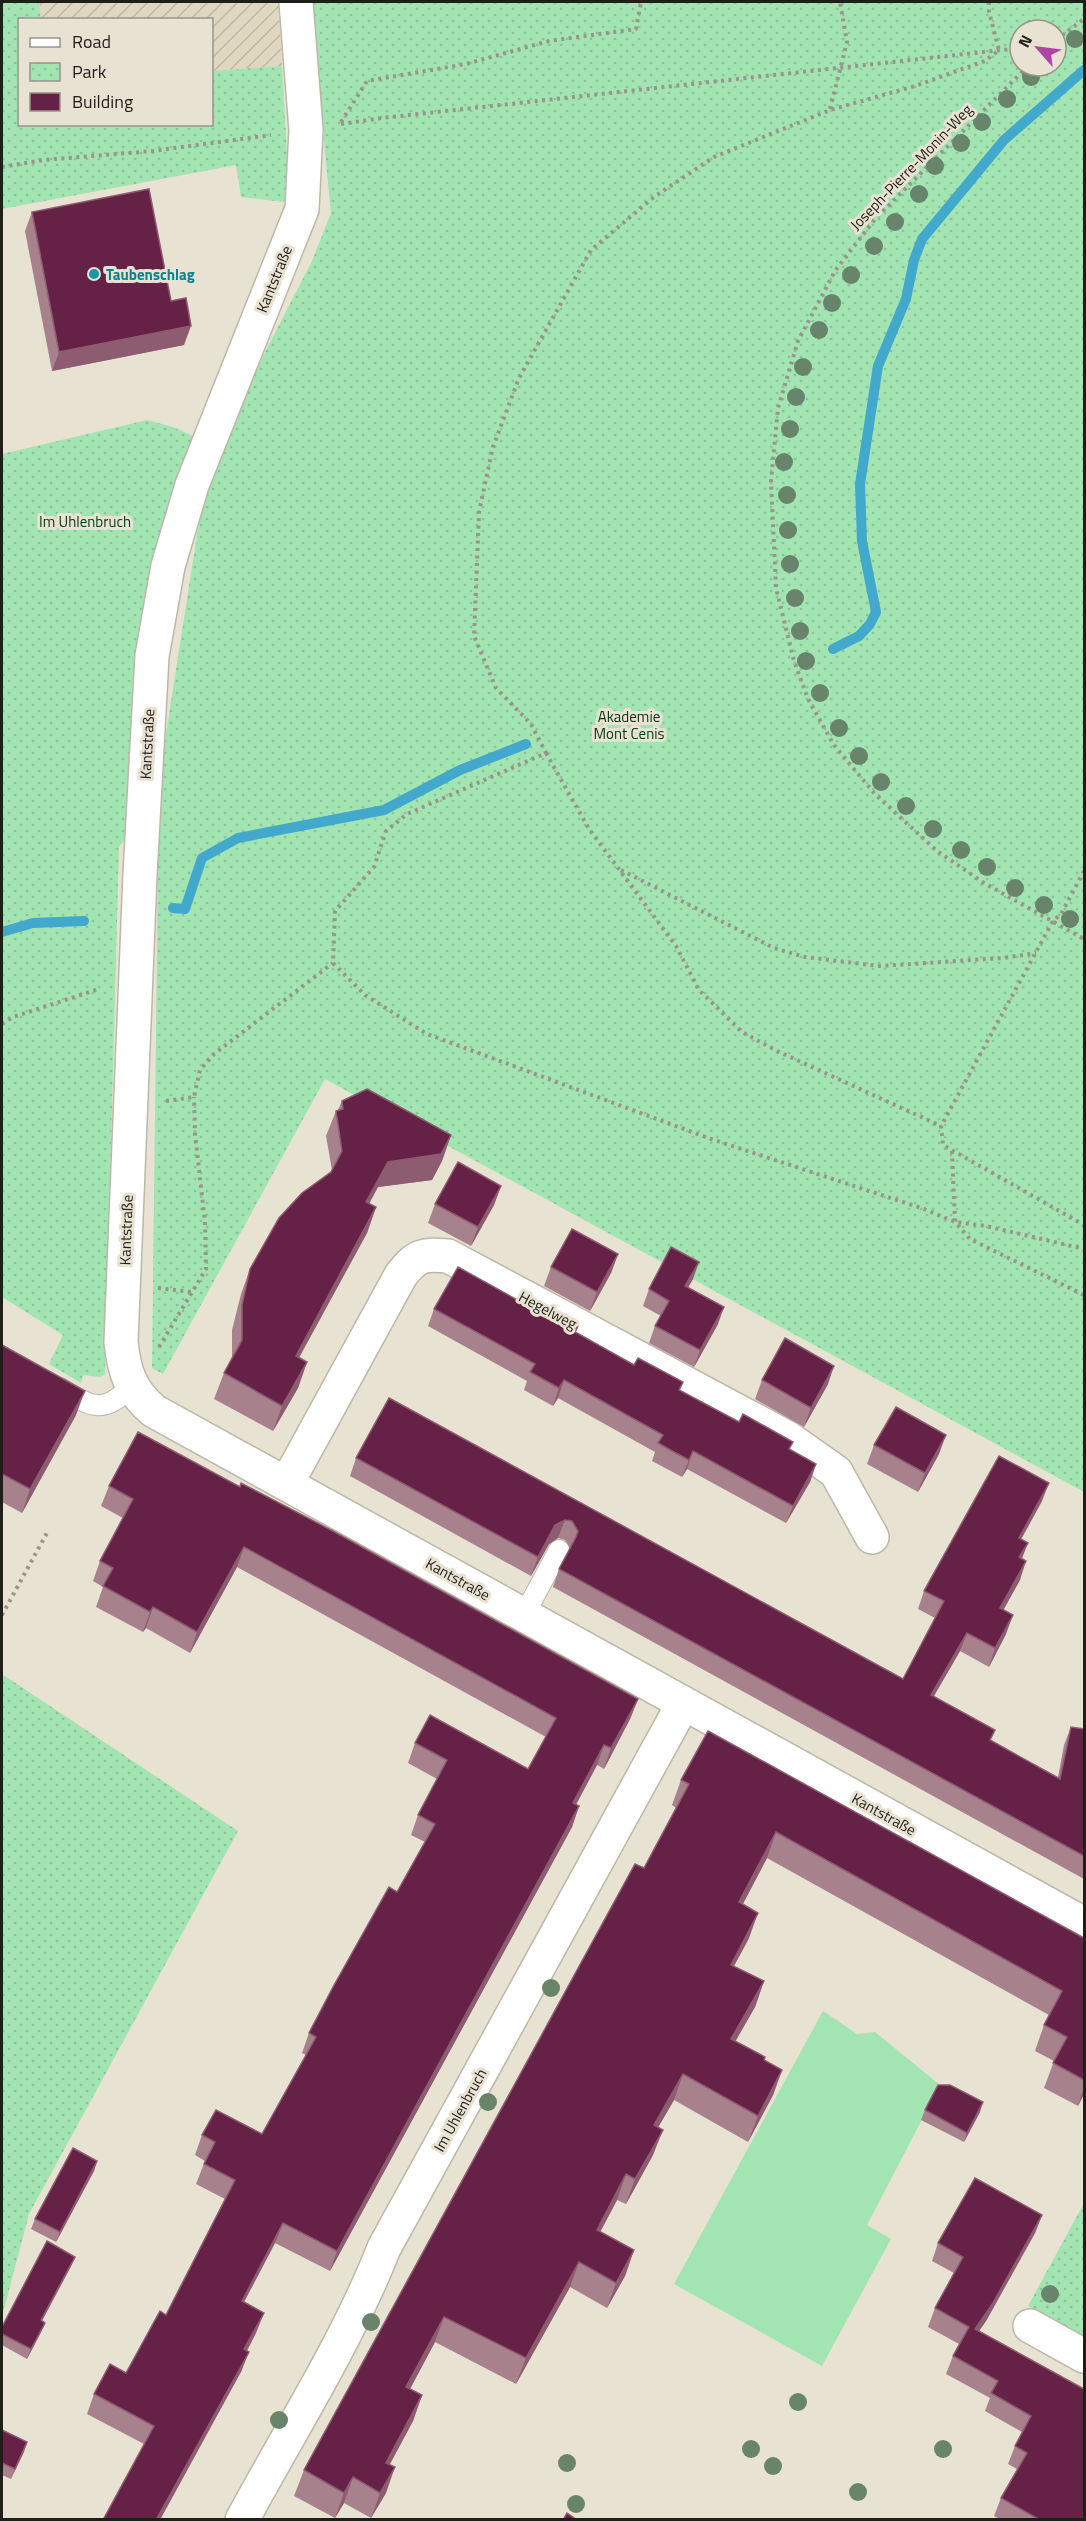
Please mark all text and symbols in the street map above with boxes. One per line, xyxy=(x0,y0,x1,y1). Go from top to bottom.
legend xyxy=(18,18,213,126)
north arrow xyxy=(1008,18,1068,78)
text: Road xyxy=(72,28,111,55)
text: N xyxy=(1012,30,1038,51)
text: Park xyxy=(72,58,107,85)
text: Building xyxy=(72,88,133,115)
street label: Joseph-Pierre-Monin-Weg xyxy=(844,98,978,235)
street label: Kantstraße xyxy=(250,242,298,316)
place label: Taubenschlag xyxy=(106,263,195,286)
marker: Taubenschlag xyxy=(87,267,101,281)
park label: Im Uhlenbruch xyxy=(39,510,131,533)
park label: Akademie Mont Cenis xyxy=(594,705,664,745)
street label: Kantstraße xyxy=(134,708,160,780)
street label: Kantstraße xyxy=(113,1194,139,1266)
street label: Hegelweg xyxy=(515,1285,581,1335)
street label: Kantstraße xyxy=(422,1552,494,1606)
street label: Kantstraße xyxy=(848,1787,920,1841)
street label: Im Uhlenbruch xyxy=(428,2064,492,2156)

